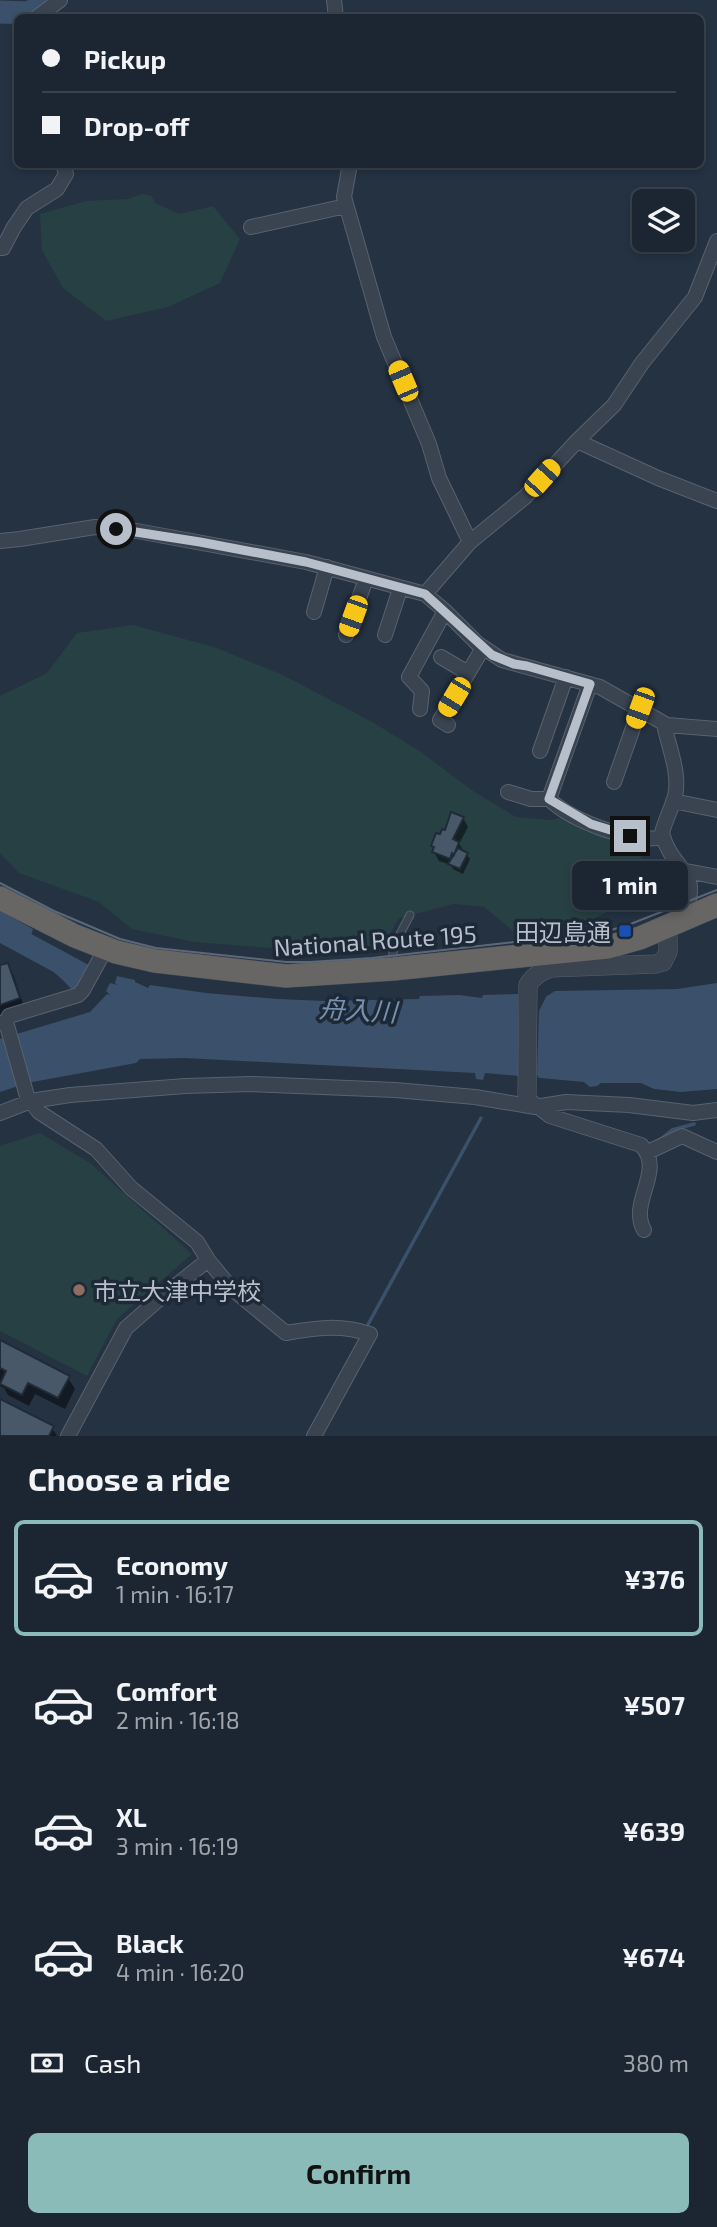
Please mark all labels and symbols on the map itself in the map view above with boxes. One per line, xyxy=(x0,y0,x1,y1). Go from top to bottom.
car xyxy=(386,358,421,404)
car xyxy=(521,455,564,501)
route start xyxy=(100,513,132,545)
car xyxy=(336,593,371,639)
car xyxy=(435,674,474,720)
car xyxy=(623,685,658,731)
route end xyxy=(614,820,646,852)
callout: 1 min xyxy=(572,860,688,910)
place label: 田辺島通 xyxy=(515,917,611,946)
street label: National Route 195 xyxy=(273,918,477,962)
marker: 田辺島通 xyxy=(617,923,633,939)
water label: 舟入川 xyxy=(318,991,401,1027)
place label: 市立大津中学校 xyxy=(93,1276,261,1305)
marker: 市立大津中学校 xyxy=(71,1282,87,1298)

